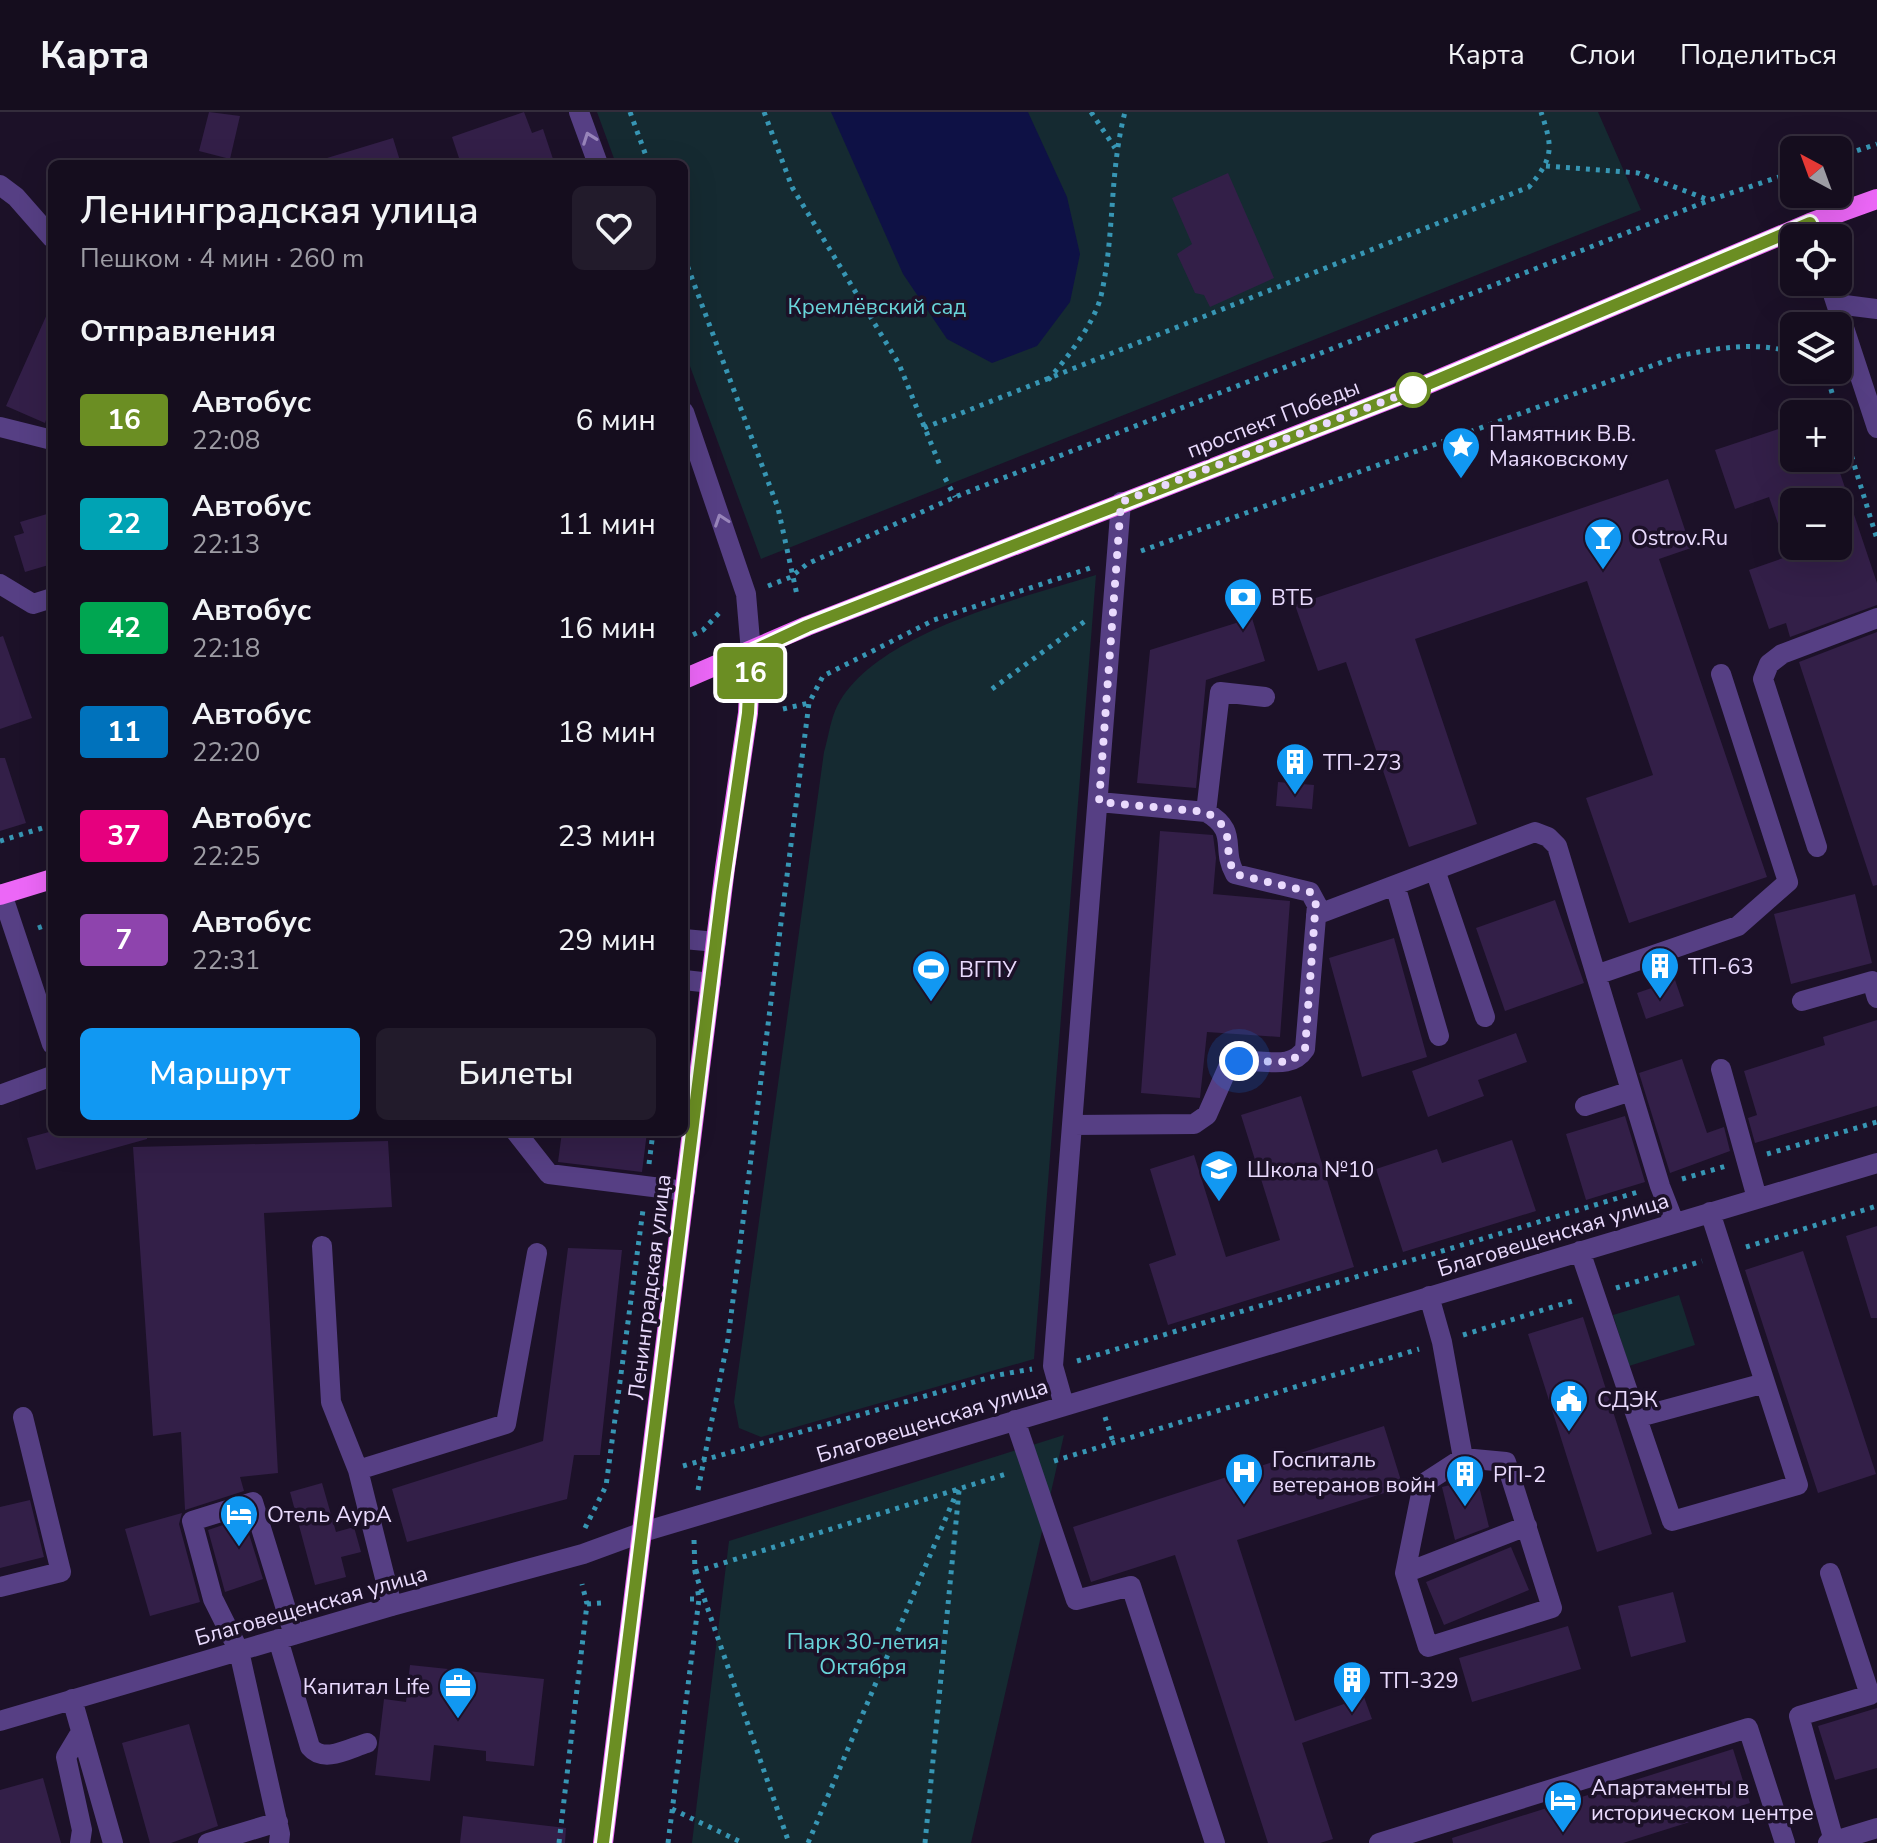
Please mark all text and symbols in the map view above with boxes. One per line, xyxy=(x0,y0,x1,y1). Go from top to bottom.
text: Карта xyxy=(40,30,150,81)
text: Карта xyxy=(1448,36,1525,74)
text: Слои xyxy=(1569,36,1636,74)
text: Поделиться xyxy=(1680,36,1837,74)
one-way arrow xyxy=(582,132,599,146)
north arrow xyxy=(1780,136,1852,208)
map controls xyxy=(1780,136,1852,560)
text: Ленинградская улица xyxy=(80,185,479,236)
button: heart xyxy=(572,186,656,270)
button: locate xyxy=(1780,224,1852,296)
text: Пешком · 4 мин · 260 m xyxy=(80,241,364,276)
park label: Кремлёвский сад xyxy=(788,292,966,322)
text: Отправления xyxy=(80,311,276,352)
button: layers xyxy=(1780,312,1852,384)
street label: проспект Победы xyxy=(1183,372,1364,466)
unlabelled marker xyxy=(1396,373,1430,407)
text: Автобус xyxy=(192,382,311,423)
text: 6 мин xyxy=(575,400,656,441)
button: + xyxy=(1780,400,1852,472)
text: 16 xyxy=(107,401,141,439)
place label: Памятник В.В. Маяковскому xyxy=(1489,419,1636,474)
text: 22:08 xyxy=(192,423,260,458)
place icon: Памятник В.В. Маяковскому xyxy=(1440,425,1482,480)
text: Автобус xyxy=(192,486,311,527)
button: − xyxy=(1780,488,1852,560)
text: 11 мин xyxy=(557,504,656,545)
text: 22 xyxy=(107,505,141,543)
one-way arrow xyxy=(715,514,731,528)
bar icon: Ostrov.Ru xyxy=(1582,516,1624,571)
place label: Ostrov.Ru xyxy=(1631,523,1728,553)
text: 22:13 xyxy=(192,527,260,562)
bank icon: ВТБ xyxy=(1222,576,1264,631)
place label: ВТБ xyxy=(1271,583,1313,613)
text: Автобус xyxy=(192,590,311,631)
text: 16 мин xyxy=(557,608,656,649)
text: 42 xyxy=(107,609,141,647)
text: 22:18 xyxy=(192,631,260,666)
line badge: 16 xyxy=(714,647,786,699)
text: 16 xyxy=(733,654,767,692)
text: Автобус xyxy=(192,694,311,735)
text: 18 мин xyxy=(557,712,656,753)
text: 11 xyxy=(107,713,141,751)
text: 22:20 xyxy=(192,735,260,770)
building icon: ТП-273 xyxy=(1274,741,1316,796)
place label: ТП-273 xyxy=(1323,748,1402,778)
text: Автобус xyxy=(192,798,311,839)
text: 23 мин xyxy=(557,816,656,857)
text: 37 xyxy=(107,817,141,855)
text: 22:25 xyxy=(192,839,260,874)
text: Автобус xyxy=(192,902,311,943)
text: 29 мин xyxy=(557,920,656,961)
text: 7 xyxy=(116,921,132,959)
text: 22:31 xyxy=(192,943,260,978)
building icon: ТП-63 xyxy=(1639,945,1681,1000)
sports icon: ВГПУ xyxy=(910,948,952,1003)
place label: ТП-63 xyxy=(1688,952,1754,982)
place label: ВГПУ xyxy=(959,955,1017,985)
button: Маршрут xyxy=(80,1028,360,1120)
button: Билеты xyxy=(376,1028,656,1120)
your location xyxy=(1219,1041,1259,1081)
school or university icon: Школа №10 xyxy=(1198,1148,1240,1203)
place label: Школа №10 xyxy=(1247,1155,1374,1185)
street label: Ленинградская улица xyxy=(621,1173,679,1402)
street label: Благовещенская улица xyxy=(1434,1185,1673,1284)
street label: Благовещенская улица xyxy=(813,1371,1052,1470)
public building icon: СДЭК xyxy=(1548,1378,1590,1433)
place label: СДЭК xyxy=(1597,1385,1658,1415)
place label: Госпиталь ветеранов войн xyxy=(1272,1445,1436,1500)
hospital icon: Госпиталь ветеранов войн xyxy=(1223,1451,1265,1506)
building icon: РП-2 xyxy=(1444,1453,1486,1508)
place label: РП-2 xyxy=(1493,1460,1546,1490)
hotel icon: Отель АурА xyxy=(218,1493,260,1548)
place label: Отель АурА xyxy=(267,1500,392,1530)
street label: Благовещенская улица xyxy=(191,1558,431,1654)
park label: Парк 30-летия Октября xyxy=(787,1627,939,1682)
building icon: ТП-329 xyxy=(1331,1659,1373,1714)
office icon: Капитал Life xyxy=(437,1665,479,1720)
place label: ТП-329 xyxy=(1380,1666,1459,1696)
place label: Капитал Life xyxy=(303,1672,430,1702)
place label: Апартаменты в историческом центре xyxy=(1591,1773,1814,1828)
hotel icon: Апартаменты в историческом центре xyxy=(1542,1779,1584,1834)

